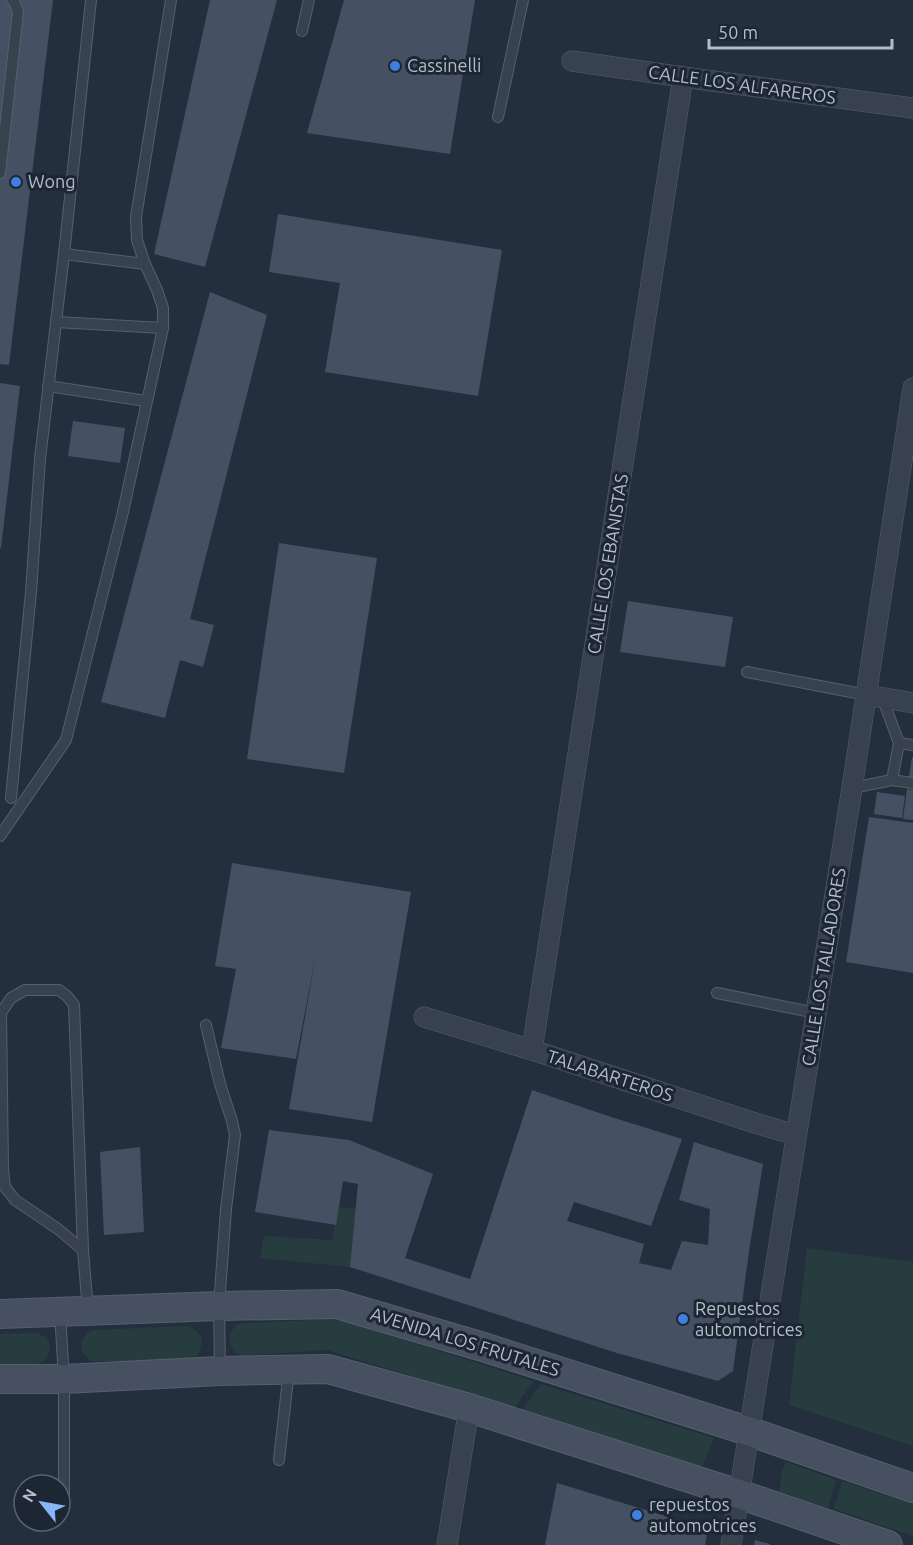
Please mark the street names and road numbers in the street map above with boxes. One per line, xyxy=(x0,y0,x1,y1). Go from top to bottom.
street label: CALLE LOS ALFAREROS xyxy=(647,61,837,107)
street label: CALLE LOS EBANISTAS xyxy=(583,472,631,655)
street label: CALLE LOS TALLADORES xyxy=(797,866,849,1067)
street label: TALABARTEROS xyxy=(545,1045,676,1105)
street label: AVENIDA LOS FRUTALES xyxy=(368,1303,562,1379)

